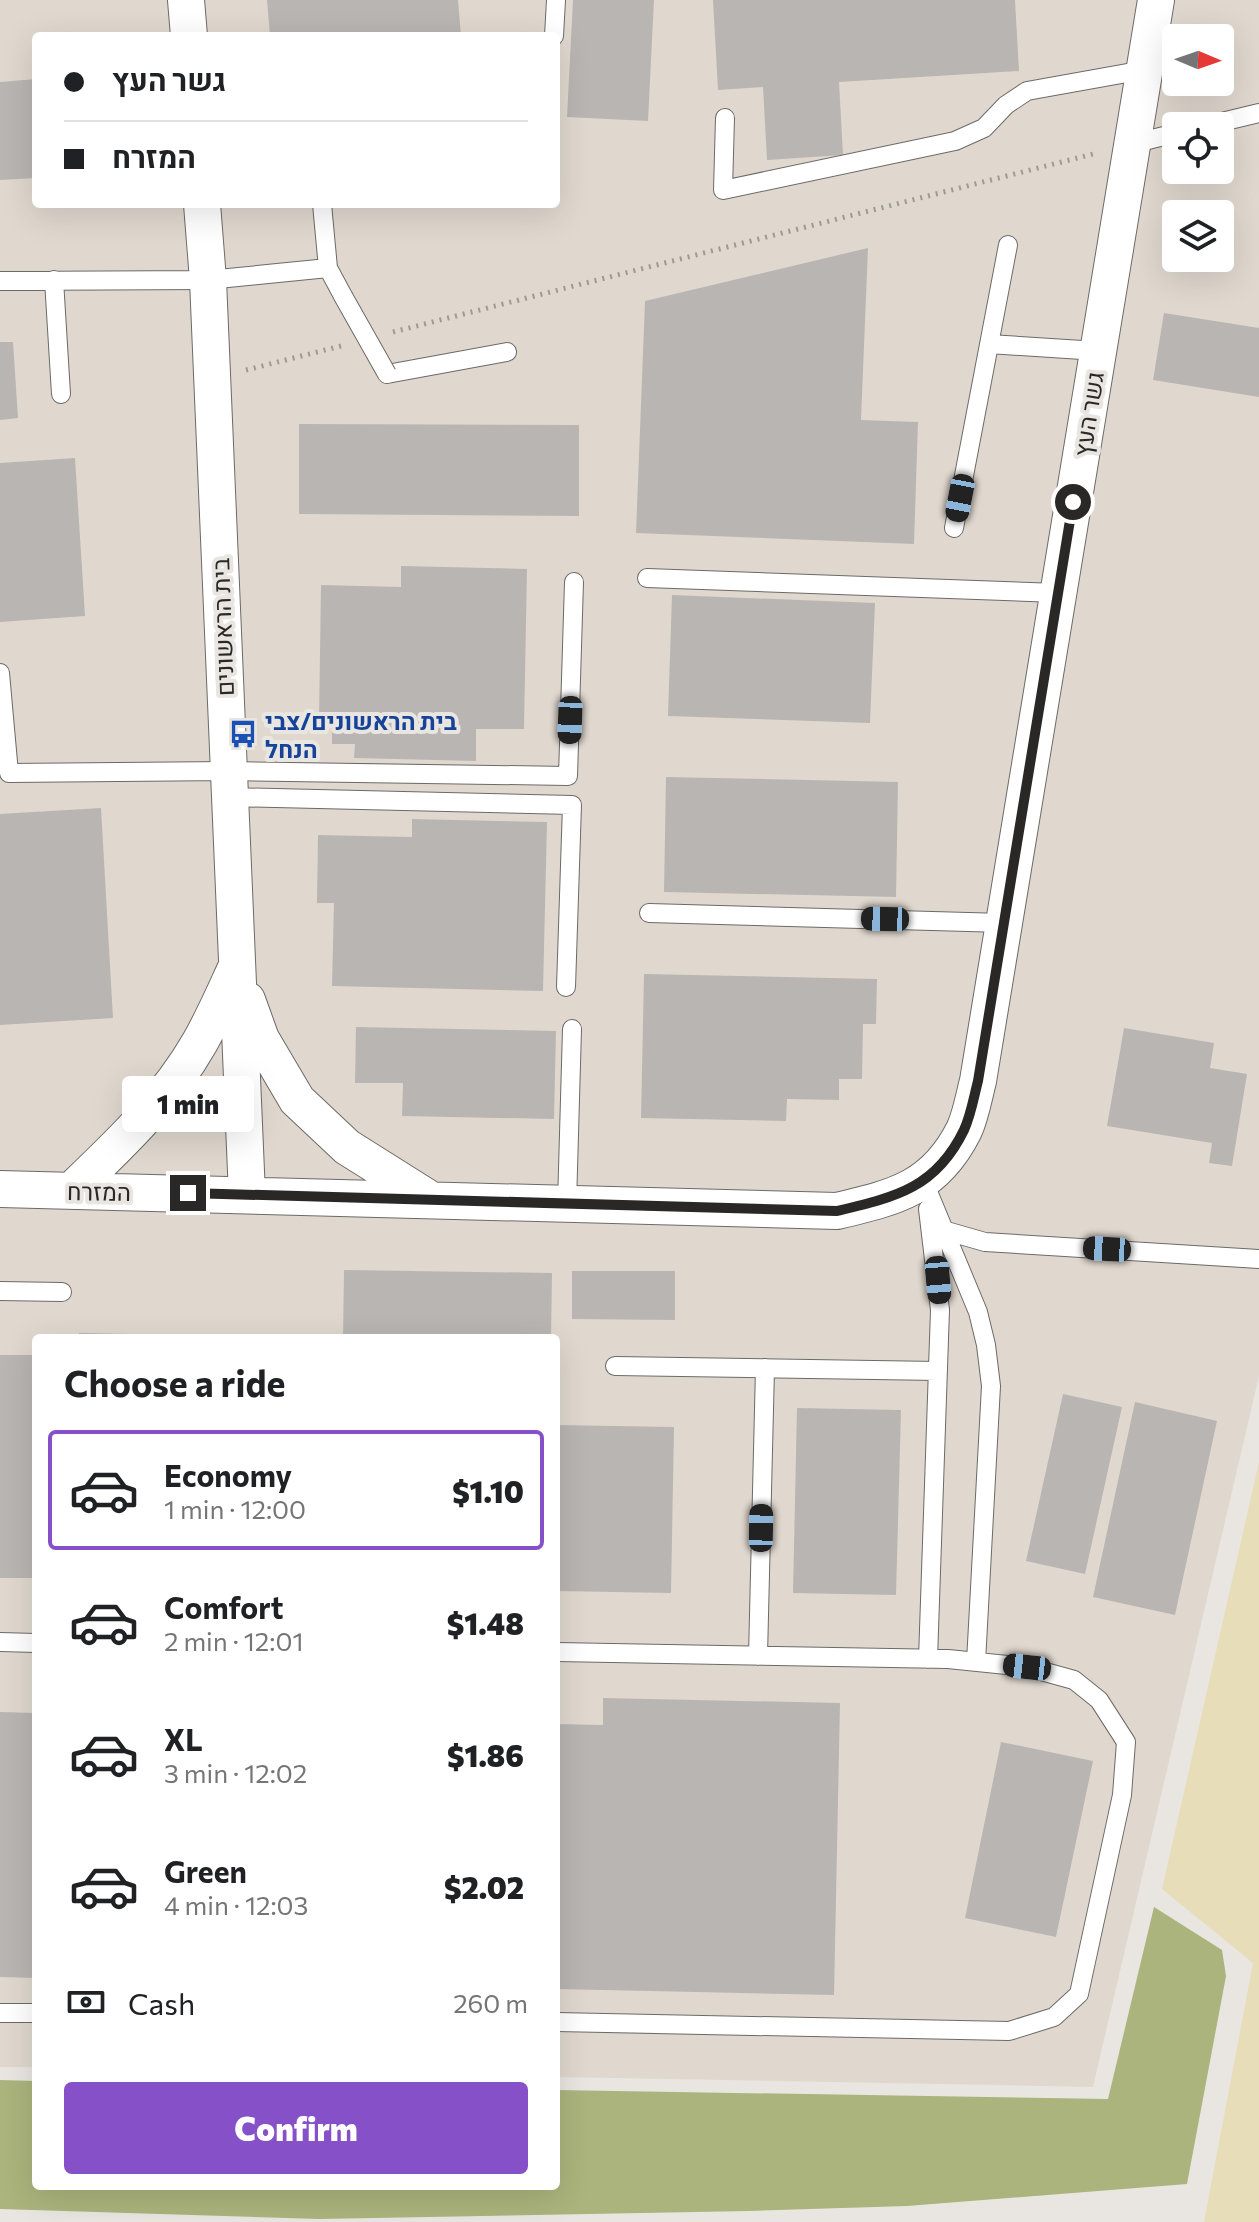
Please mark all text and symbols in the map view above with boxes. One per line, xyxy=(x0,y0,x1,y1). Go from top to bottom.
north arrow xyxy=(1162,24,1234,96)
map controls xyxy=(1162,24,1234,272)
text: גשר העץ xyxy=(112,60,226,97)
button: locate xyxy=(1162,112,1234,184)
text: המזרח xyxy=(112,137,196,174)
button: layers xyxy=(1162,200,1234,272)
street label: גשר העץ xyxy=(1067,369,1109,459)
car xyxy=(944,472,976,524)
route start xyxy=(1055,484,1091,520)
street label: בית הראשונים xyxy=(205,557,239,697)
car xyxy=(557,696,583,744)
place label: בית הראשונים/צבי הנחל xyxy=(265,706,457,763)
bus stop icon: בית הראשונים/צבי הנחל xyxy=(228,719,258,749)
car xyxy=(861,907,909,931)
callout: 1 min xyxy=(122,1077,254,1133)
text: 1 min xyxy=(157,1088,219,1119)
route end xyxy=(170,1175,206,1211)
street label: המזרח xyxy=(67,1176,131,1206)
car xyxy=(1082,1236,1132,1262)
car xyxy=(924,1255,952,1305)
text: Choose a ride xyxy=(64,1360,285,1404)
icon: car xyxy=(68,1454,140,1526)
text: Economy xyxy=(164,1456,292,1493)
text: $1.10 xyxy=(452,1472,524,1509)
text: 1 min · 12:00 xyxy=(164,1493,306,1524)
car xyxy=(749,1504,773,1552)
icon: car xyxy=(68,1586,140,1658)
text: Comfort xyxy=(164,1588,283,1625)
text: $1.48 xyxy=(447,1604,524,1641)
text: 2 min · 12:01 xyxy=(164,1625,304,1656)
car xyxy=(1002,1653,1052,1681)
icon: car xyxy=(68,1718,140,1790)
text: XL xyxy=(164,1720,203,1757)
text: $1.86 xyxy=(447,1736,524,1773)
text: 3 min · 12:02 xyxy=(164,1757,307,1788)
icon: car xyxy=(68,1850,140,1922)
text: Green xyxy=(164,1852,247,1889)
text: $2.02 xyxy=(444,1868,524,1905)
text: 4 min · 12:03 xyxy=(164,1889,308,1920)
icon: cash xyxy=(64,1980,108,2024)
text: Cash xyxy=(128,1984,195,2021)
text: 260 m xyxy=(453,1987,528,2018)
button: Confirm xyxy=(64,2082,528,2174)

